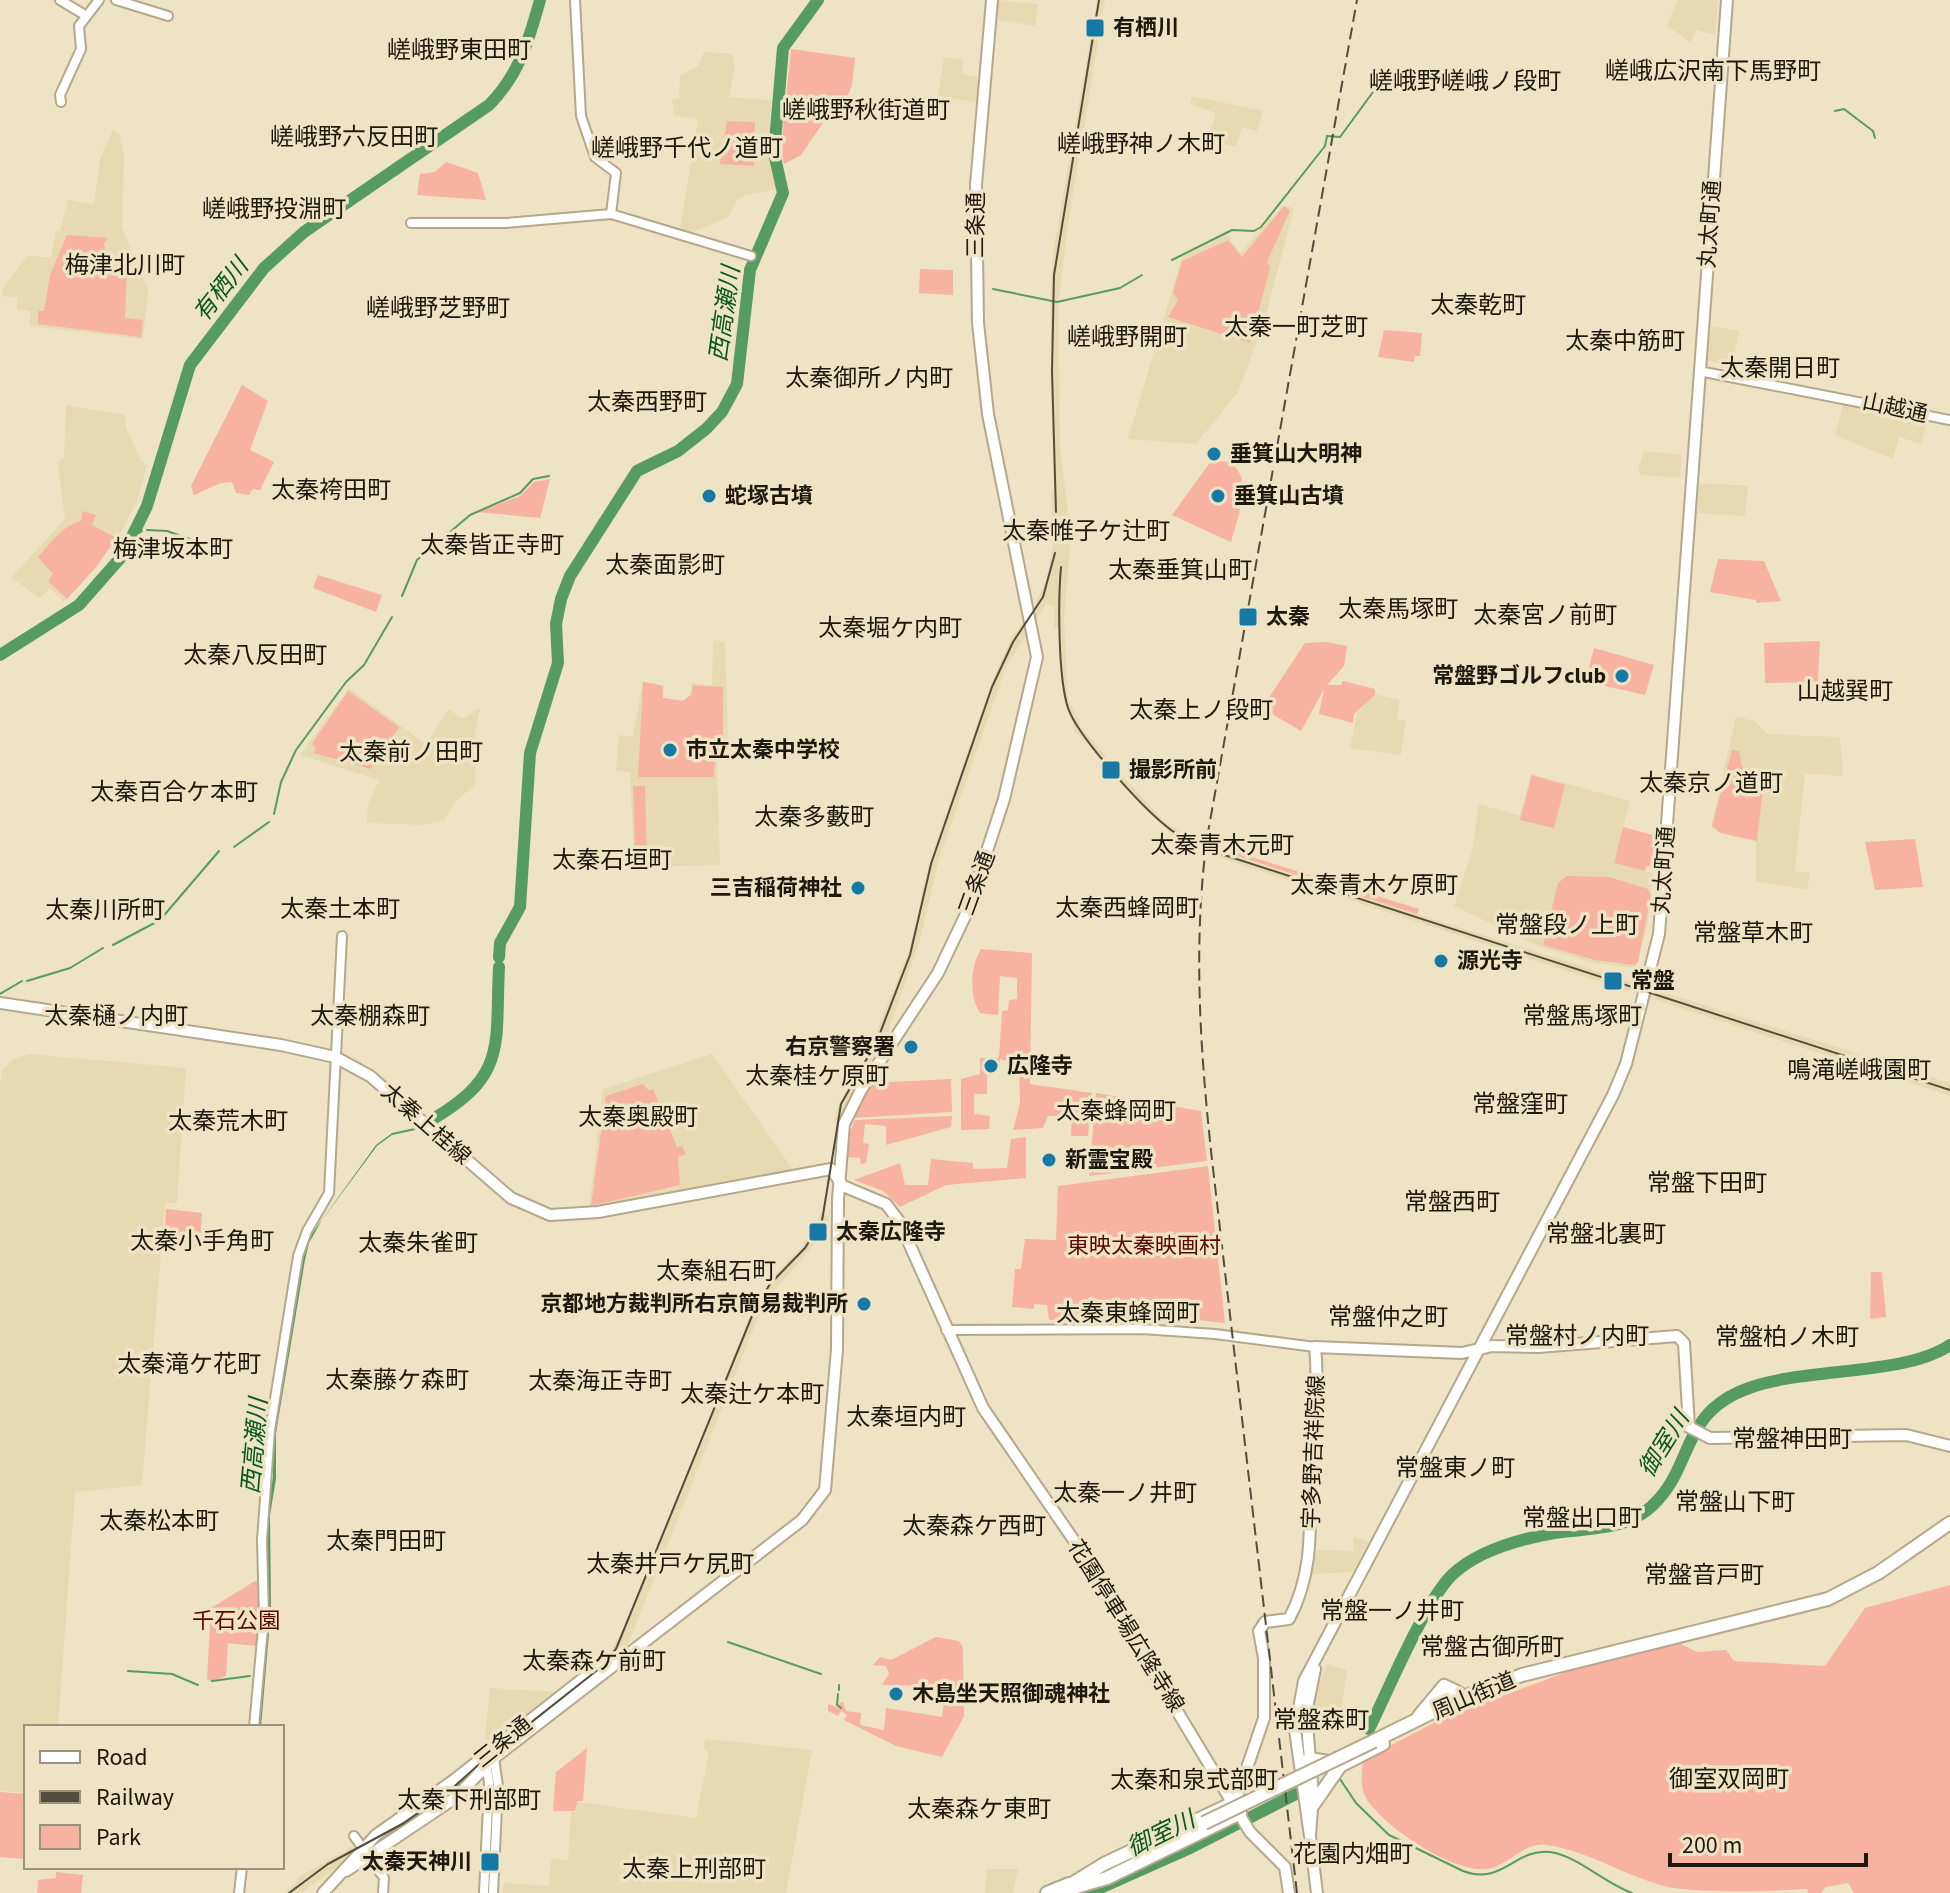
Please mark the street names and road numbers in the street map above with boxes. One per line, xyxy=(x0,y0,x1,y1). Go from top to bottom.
street label: 丸太町通 xyxy=(1691,179,1729,269)
street label: 三条通 xyxy=(960,192,992,258)
street label: 山越通 xyxy=(1859,385,1931,431)
street label: 丸太町通 xyxy=(1645,825,1683,915)
street label: 三条通 xyxy=(951,847,1003,919)
street label: 太秦上桂線 xyxy=(374,1076,478,1172)
street label: 宇多野吉祥院線 xyxy=(1295,1374,1333,1530)
street label: 花園停車場広隆寺線 xyxy=(1060,1534,1192,1718)
street label: 周山街道 xyxy=(1427,1664,1521,1728)
street label: 三条通 xyxy=(467,1709,539,1775)

